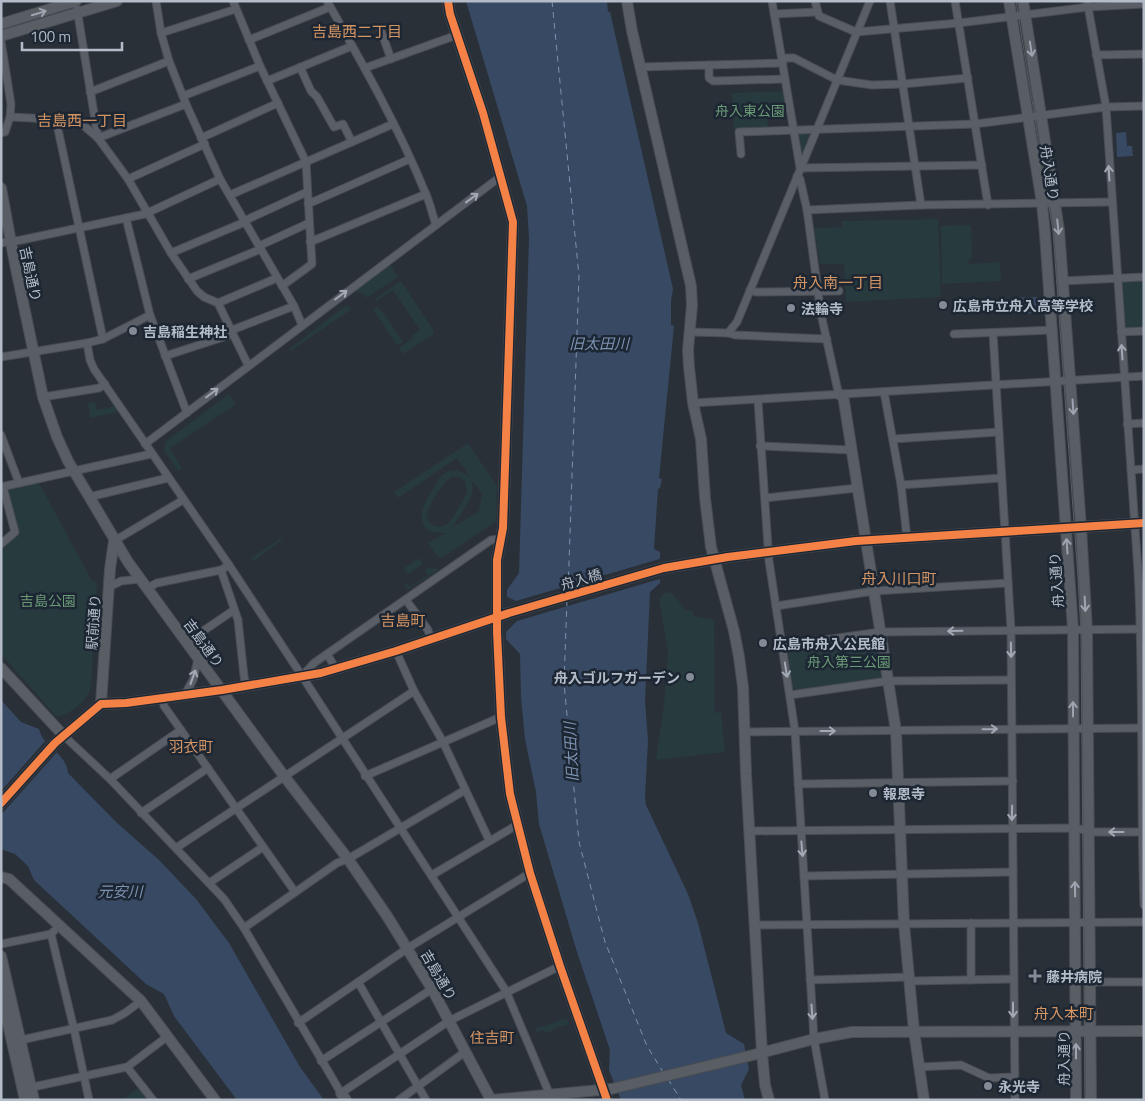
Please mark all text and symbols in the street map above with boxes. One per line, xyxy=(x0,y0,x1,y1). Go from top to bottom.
one-way arrow xyxy=(30,7,46,17)
scale bar xyxy=(22,20,122,52)
district label: 吉島西二丁目 xyxy=(312,20,402,43)
text: 100 m xyxy=(30,25,71,48)
one-way arrow xyxy=(1026,41,1036,57)
park label: 舟入東公園 xyxy=(715,100,785,121)
district label: 吉島西一丁目 xyxy=(37,109,127,132)
street label: 舟入通り xyxy=(1035,144,1065,202)
one-way arrow xyxy=(1105,165,1114,181)
one-way arrow xyxy=(465,193,479,203)
one-way arrow xyxy=(1053,219,1063,235)
street label: 吉島通り xyxy=(15,244,47,304)
district label: 舟入南一丁目 xyxy=(793,271,883,294)
one-way arrow xyxy=(334,290,347,301)
place label: 広島市立舟入高等学校 xyxy=(953,295,1093,316)
place label: 法輪寺 xyxy=(801,298,843,319)
marker: 広島市立舟入高等学校 xyxy=(937,299,949,311)
marker: 法輪寺 xyxy=(785,302,797,314)
place label: 吉島稲生神社 xyxy=(143,321,227,342)
marker: 吉島稲生神社 xyxy=(127,325,139,337)
water label: 旧太田川 xyxy=(569,332,631,355)
one-way arrow xyxy=(1118,345,1127,361)
one-way arrow xyxy=(205,388,218,399)
one-way arrow xyxy=(1068,398,1077,414)
one-way arrow xyxy=(1063,538,1072,554)
street label: 舟入通り xyxy=(1044,551,1068,609)
street label: 舟入橋 xyxy=(558,563,604,595)
district label: 舟入川口町 xyxy=(861,567,937,590)
park label: 吉島公園 xyxy=(20,590,76,611)
street label: 駅前通り xyxy=(81,593,105,651)
one-way arrow xyxy=(1081,596,1090,612)
district label: 吉島町 xyxy=(380,609,426,632)
street label: 吉島通り xyxy=(179,614,229,672)
one-way arrow xyxy=(947,626,964,636)
place label: 広島市舟入公民館 xyxy=(773,633,885,654)
marker: 広島市舟入公民館 xyxy=(757,637,769,649)
one-way arrow xyxy=(1006,642,1016,658)
park label: 舟入第三公園 xyxy=(807,651,891,672)
one-way arrow xyxy=(781,662,791,678)
place label: 舟入ゴルフガーデン xyxy=(554,667,680,688)
one-way arrow xyxy=(189,670,198,685)
marker: 舟入ゴルフガーデン xyxy=(684,671,696,683)
one-way arrow xyxy=(1068,701,1078,717)
water label: 旧太田川 xyxy=(558,719,584,783)
one-way arrow xyxy=(982,724,998,734)
one-way arrow xyxy=(820,726,836,736)
district label: 羽衣町 xyxy=(168,735,214,758)
place label: 報恩寺 xyxy=(883,783,925,804)
marker: 報恩寺 xyxy=(867,787,879,799)
one-way arrow xyxy=(1008,804,1017,820)
one-way arrow xyxy=(1108,827,1124,837)
one-way arrow xyxy=(797,841,807,857)
water label: 元安川 xyxy=(97,880,144,903)
one-way arrow xyxy=(1070,881,1080,897)
street label: 吉島通り xyxy=(416,946,462,1004)
place label: 藤井病院 xyxy=(1046,966,1102,987)
marker: 藤井病院 xyxy=(1028,969,1042,983)
one-way arrow xyxy=(1008,1002,1018,1018)
district label: 舟入本町 xyxy=(1034,1002,1094,1025)
one-way arrow xyxy=(808,1003,817,1019)
district label: 住吉町 xyxy=(469,1026,515,1049)
street label: 舟入通り xyxy=(1053,1030,1074,1086)
one-way arrow xyxy=(1072,1043,1081,1059)
place label: 永光寺 xyxy=(998,1076,1040,1097)
marker: 永光寺 xyxy=(982,1080,994,1092)

